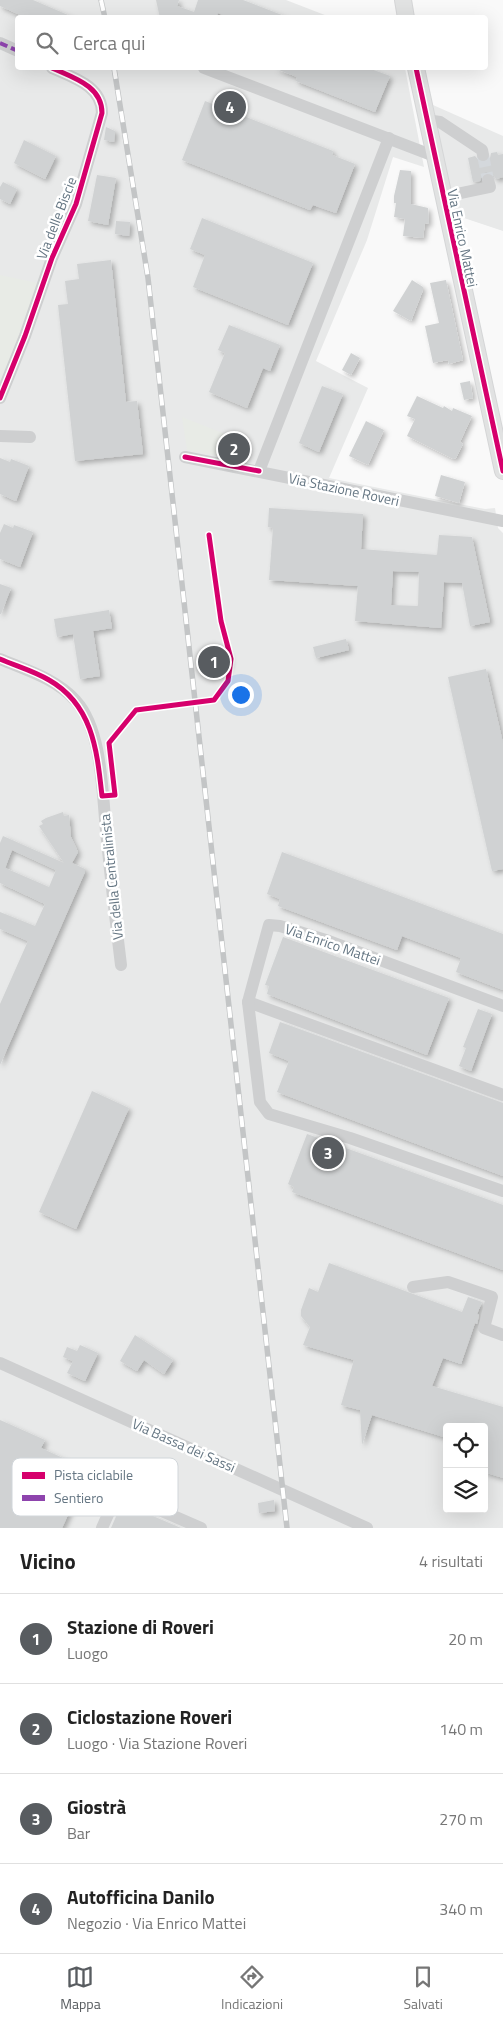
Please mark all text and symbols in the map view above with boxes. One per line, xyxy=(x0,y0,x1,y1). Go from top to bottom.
search box xyxy=(15,15,488,70)
text: Cerca qui xyxy=(73,28,145,57)
icon: search xyxy=(33,29,61,57)
pin: 4 xyxy=(214,88,246,126)
street label: Via delle Biscie xyxy=(31,174,81,262)
street label: Via Enrico Mattei xyxy=(442,187,484,289)
pin: 2 xyxy=(218,430,250,468)
street label: Via Stazione Roveri xyxy=(287,467,401,511)
pin: 1 xyxy=(198,643,230,681)
your location xyxy=(228,682,254,708)
street label: Via della Centralinista xyxy=(94,813,128,941)
street label: Via Enrico Mattei xyxy=(282,918,384,970)
pin: 3 xyxy=(312,1134,344,1172)
street label: Via Bassa dei Sassi xyxy=(129,1413,239,1477)
map controls xyxy=(443,1423,488,1513)
button: locate xyxy=(443,1423,488,1468)
legend xyxy=(12,1458,178,1516)
text: Pista ciclabile xyxy=(54,1464,133,1485)
button: layers xyxy=(443,1468,488,1513)
text: Sentiero xyxy=(54,1487,103,1508)
text: Vicino xyxy=(20,1545,76,1577)
text: 4 risultati xyxy=(419,1549,483,1573)
text: Stazione di Roveri xyxy=(67,1612,214,1641)
text: 1 xyxy=(32,1627,40,1651)
text: 20 m xyxy=(448,1627,483,1651)
text: Luogo xyxy=(67,1641,108,1665)
text: Ciclostazione Roveri xyxy=(67,1702,232,1731)
text: 2 xyxy=(32,1717,40,1741)
text: 140 m xyxy=(439,1717,483,1741)
text: Luogo · Via Stazione Roveri xyxy=(67,1731,247,1755)
text: Giostrà xyxy=(67,1792,126,1821)
text: 3 xyxy=(32,1807,40,1831)
text: 270 m xyxy=(439,1807,483,1831)
text: Bar xyxy=(67,1821,90,1845)
text: Autofficina Danilo xyxy=(67,1882,215,1911)
text: 4 xyxy=(32,1897,40,1921)
text: 340 m xyxy=(439,1897,483,1921)
text: Negozio · Via Enrico Mattei xyxy=(67,1911,246,1935)
tab: Mappa xyxy=(60,1963,101,2014)
tab: Indicazioni xyxy=(221,1963,283,2014)
tab: Salvati xyxy=(403,1963,443,2014)

